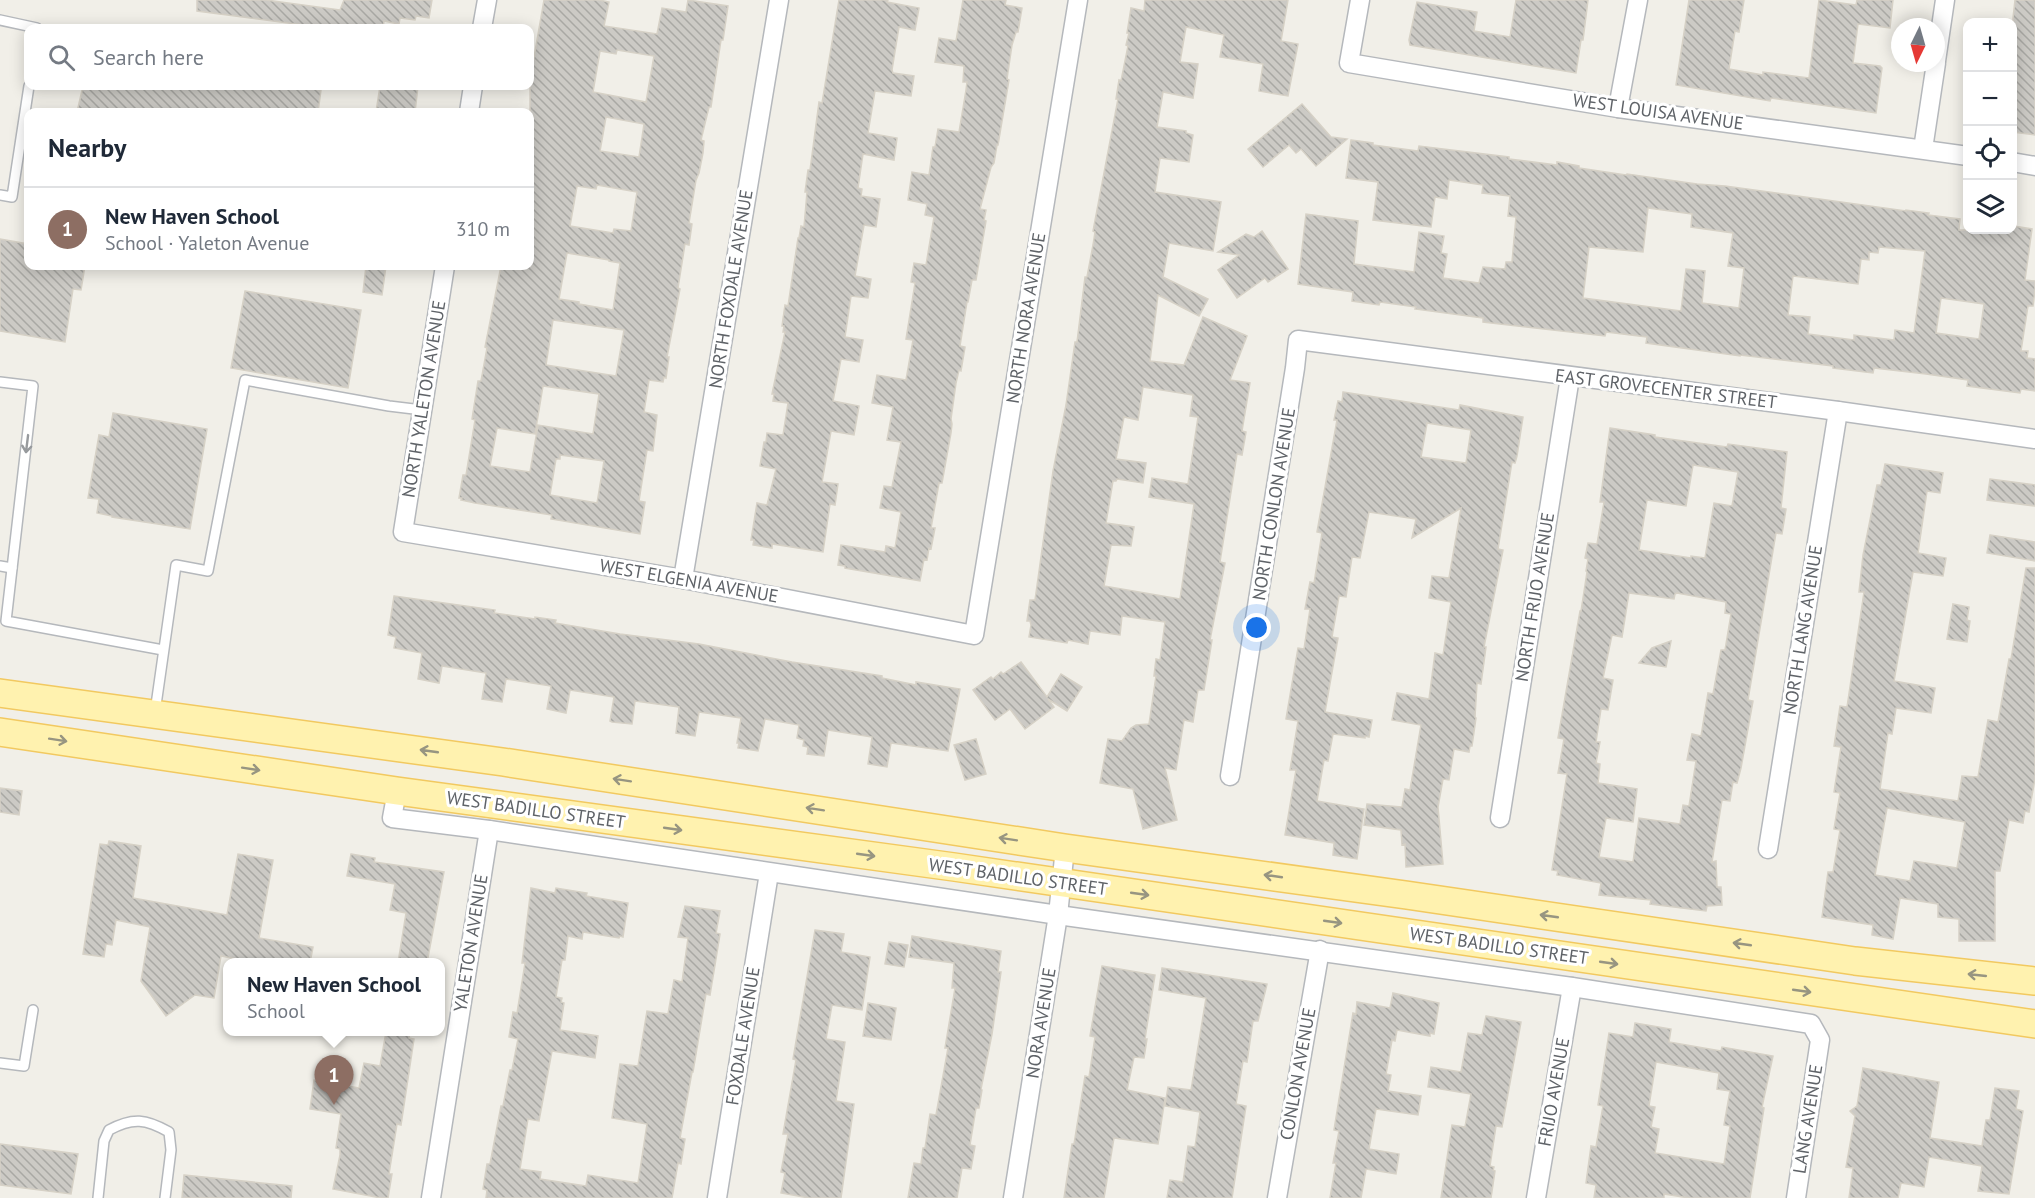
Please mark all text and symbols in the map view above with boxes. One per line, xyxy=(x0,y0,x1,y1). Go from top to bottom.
north arrow xyxy=(1891,18,1945,72)
map controls xyxy=(1963,18,2017,234)
button: + xyxy=(1963,18,2017,72)
search box xyxy=(24,24,534,90)
icon: search xyxy=(45,41,78,74)
text: Search here xyxy=(93,43,204,71)
button: − xyxy=(1963,72,2017,126)
street label: WEST LOUISA AVENUE xyxy=(1571,88,1745,135)
button: locate xyxy=(1963,126,2017,180)
text: Nearby xyxy=(48,131,126,164)
button: layers xyxy=(1963,180,2017,234)
street label: NORTH FOXDALE AVENUE xyxy=(703,188,758,390)
text: New Haven School xyxy=(105,202,279,230)
text: 1 xyxy=(62,216,73,242)
text: 310 m xyxy=(456,216,510,242)
text: School · Yaleton Avenue xyxy=(105,230,309,256)
street label: NORTH NORA AVENUE xyxy=(1001,231,1050,405)
street label: NORTH YALETON AVENUE xyxy=(397,299,450,499)
street label: EAST GROVECENTER STREET xyxy=(1554,363,1778,414)
street label: NORTH CONLON AVENUE xyxy=(1247,406,1300,602)
one-way arrow xyxy=(21,434,32,453)
street label: NORTH FRIJO AVENUE xyxy=(1510,511,1559,683)
street label: NORTH LANG AVENUE xyxy=(1778,544,1827,716)
street label: WEST ELGENIA AVENUE xyxy=(598,553,780,608)
your location xyxy=(1242,613,1271,642)
one-way arrow xyxy=(47,735,67,746)
one-way arrow xyxy=(420,746,440,757)
one-way arrow xyxy=(240,764,260,775)
one-way arrow xyxy=(613,774,632,785)
street label: WEST BADILLO STREET xyxy=(445,786,627,833)
one-way arrow xyxy=(805,804,825,815)
one-way arrow xyxy=(662,823,682,834)
one-way arrow xyxy=(998,833,1018,844)
one-way arrow xyxy=(855,850,875,861)
street label: WEST BADILLO STREET xyxy=(927,853,1109,900)
one-way arrow xyxy=(1263,871,1283,882)
street label: YALETON AVENUE xyxy=(448,872,493,1013)
one-way arrow xyxy=(1130,889,1149,900)
one-way arrow xyxy=(1540,910,1559,921)
one-way arrow xyxy=(1323,917,1342,928)
street label: WEST BADILLO STREET xyxy=(1408,922,1590,969)
one-way arrow xyxy=(1732,939,1752,950)
one-way arrow xyxy=(1599,957,1619,968)
popup xyxy=(223,958,445,1036)
street label: FOXDALE AVENUE xyxy=(720,965,765,1107)
street label: NORA AVENUE xyxy=(1020,966,1061,1080)
one-way arrow xyxy=(1967,969,1987,980)
text: New Haven School xyxy=(247,970,421,998)
one-way arrow xyxy=(1792,985,1811,996)
text: School xyxy=(247,998,305,1024)
street label: CONLON AVENUE xyxy=(1275,1006,1320,1142)
street label: FRIJO AVENUE xyxy=(1533,1036,1574,1148)
pin: 1 xyxy=(314,1056,354,1105)
street label: LANG AVENUE xyxy=(1788,1063,1828,1175)

